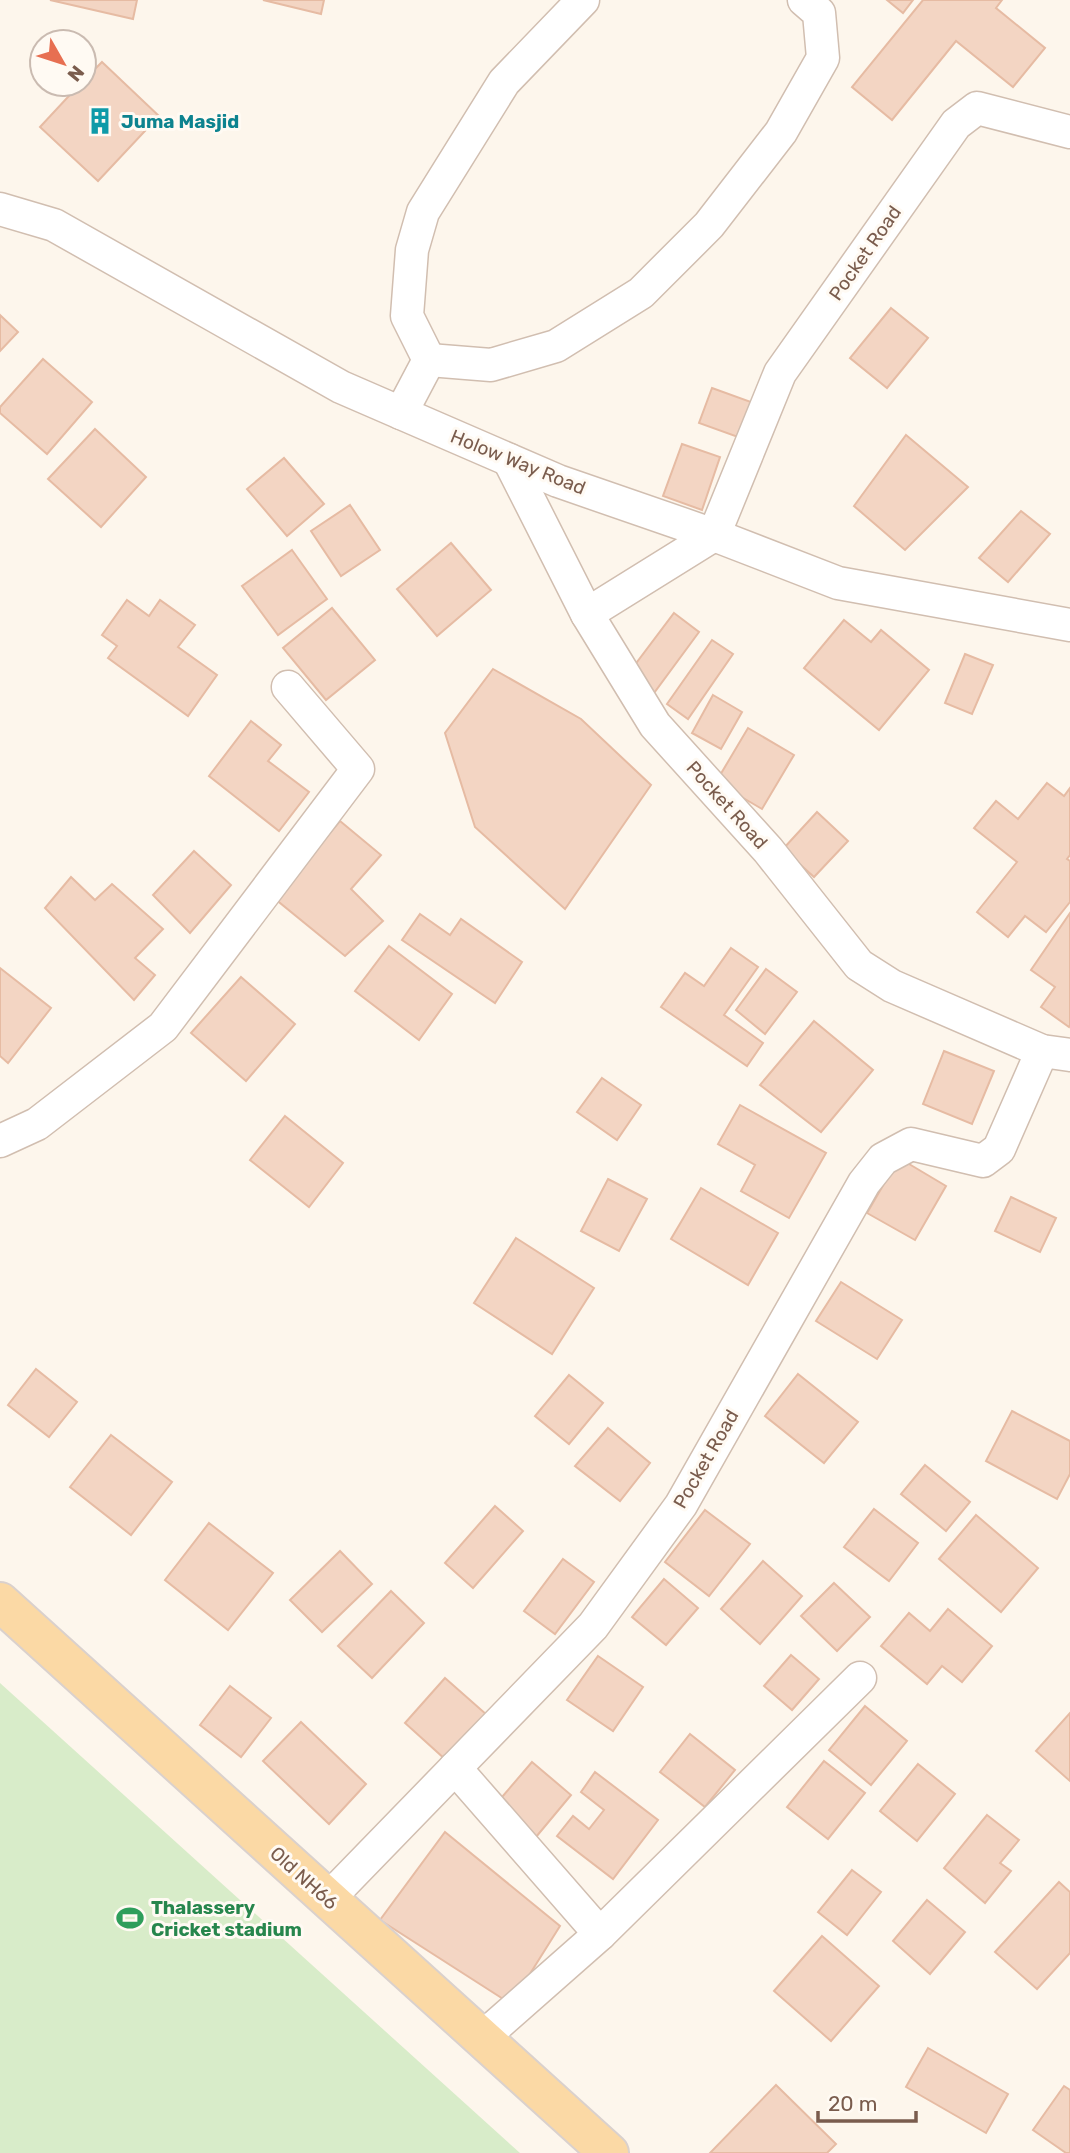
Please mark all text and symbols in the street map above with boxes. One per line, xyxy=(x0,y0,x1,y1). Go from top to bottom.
north arrow xyxy=(28,28,98,98)
text: N xyxy=(63,61,89,86)
building icon: Juma Masjid xyxy=(85,106,115,136)
place label: Juma Masjid xyxy=(121,110,239,133)
street label: Pocket Road xyxy=(824,201,906,305)
street label: Holow Way Road xyxy=(447,424,589,500)
street label: Pocket Road xyxy=(681,756,773,854)
street label: Pocket Road xyxy=(668,1405,744,1513)
street label: Old NH66 xyxy=(265,1842,343,1914)
place label: Thalassery Cricket stadium xyxy=(151,1896,302,1941)
sports icon: Thalassery Cricket stadium xyxy=(115,1903,145,1933)
scale bar xyxy=(818,2080,916,2124)
text: 20 m xyxy=(828,2091,877,2116)

